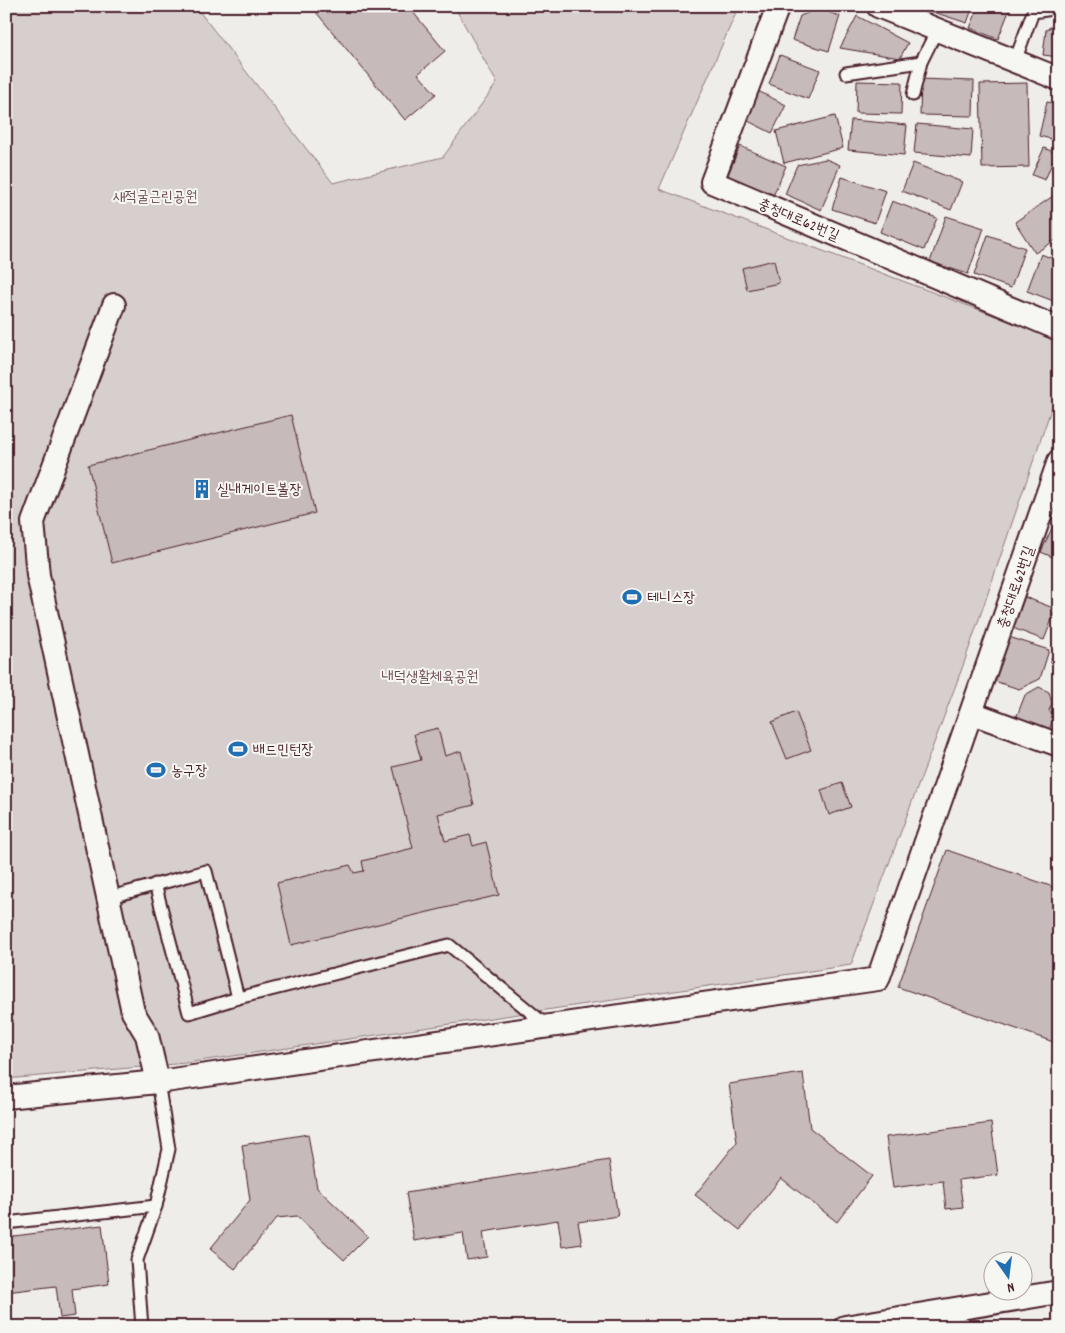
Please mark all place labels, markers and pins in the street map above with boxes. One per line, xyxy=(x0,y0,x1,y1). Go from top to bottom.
building icon: 실내게이트볼장 xyxy=(191,478,213,500)
place label: 실내게이트볼장 xyxy=(217,480,302,502)
sports icon: 테니스장 xyxy=(621,586,643,608)
place label: 테니스장 xyxy=(647,588,695,610)
sports icon: 배드민턴장 xyxy=(227,738,249,760)
place label: 배드민턴장 xyxy=(253,740,313,762)
sports icon: 농구장 xyxy=(145,759,167,781)
place label: 농구장 xyxy=(171,761,207,783)

